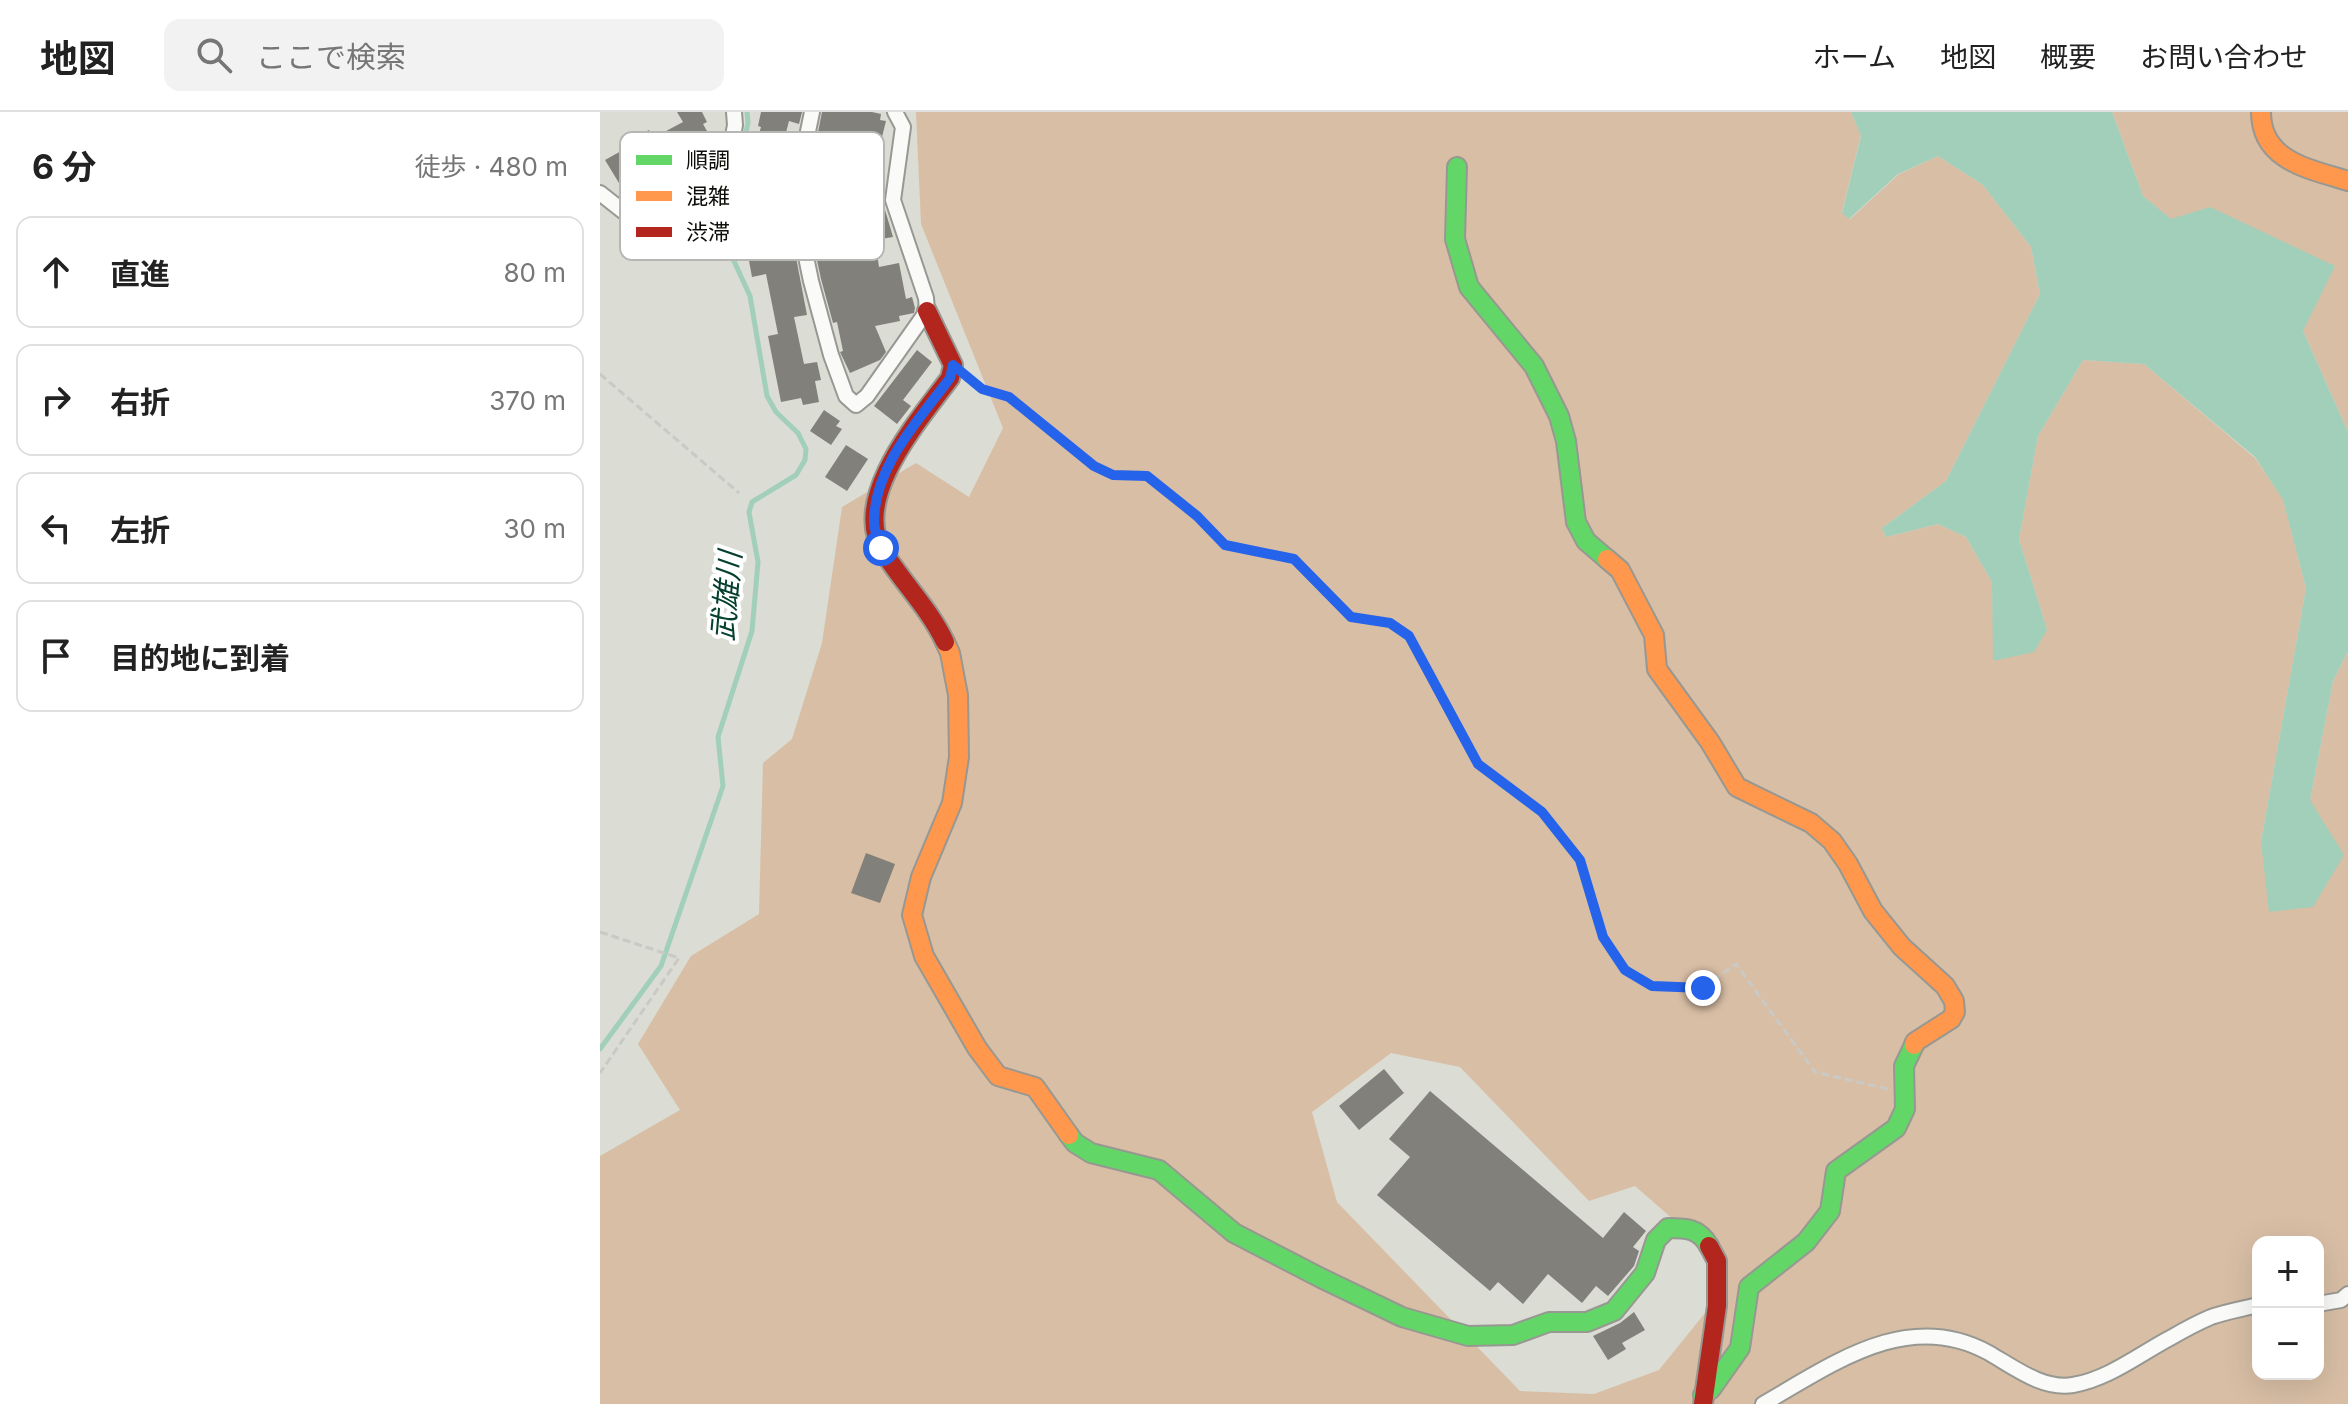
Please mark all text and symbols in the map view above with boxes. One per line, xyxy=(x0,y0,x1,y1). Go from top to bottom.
search box xyxy=(164,19,724,91)
icon: search xyxy=(192,33,236,77)
text: 地図 xyxy=(40,35,116,81)
text: ここで検索 xyxy=(256,39,406,75)
text: ホーム xyxy=(1813,40,1896,74)
text: 地図 xyxy=(1940,40,1996,74)
text: 概要 xyxy=(2040,40,2096,74)
text: お問い合わせ xyxy=(2140,40,2308,74)
legend xyxy=(620,132,884,260)
text: 6 分 xyxy=(32,146,96,187)
text: 順調 xyxy=(686,147,730,173)
text: 徒歩 · 480 m xyxy=(415,151,568,182)
text: 混雑 xyxy=(686,183,730,209)
text: 渋滞 xyxy=(686,219,730,245)
icon: ahead xyxy=(34,250,78,294)
text: 直進 xyxy=(110,256,170,292)
text: 80 m xyxy=(503,257,566,288)
icon: right xyxy=(34,378,78,422)
text: 右折 xyxy=(110,384,170,420)
text: 370 m xyxy=(489,385,566,416)
icon: left xyxy=(34,506,78,550)
text: 左折 xyxy=(110,512,170,548)
text: 30 m xyxy=(503,513,566,544)
route start xyxy=(863,530,899,566)
water label: 武雄川 xyxy=(704,547,748,642)
icon: arrive xyxy=(34,634,78,678)
text: 目的地に到着 xyxy=(110,640,290,676)
route end xyxy=(1685,970,1721,1006)
map controls xyxy=(2252,1236,2324,1380)
button: + xyxy=(2252,1236,2324,1308)
button: − xyxy=(2252,1308,2324,1380)

